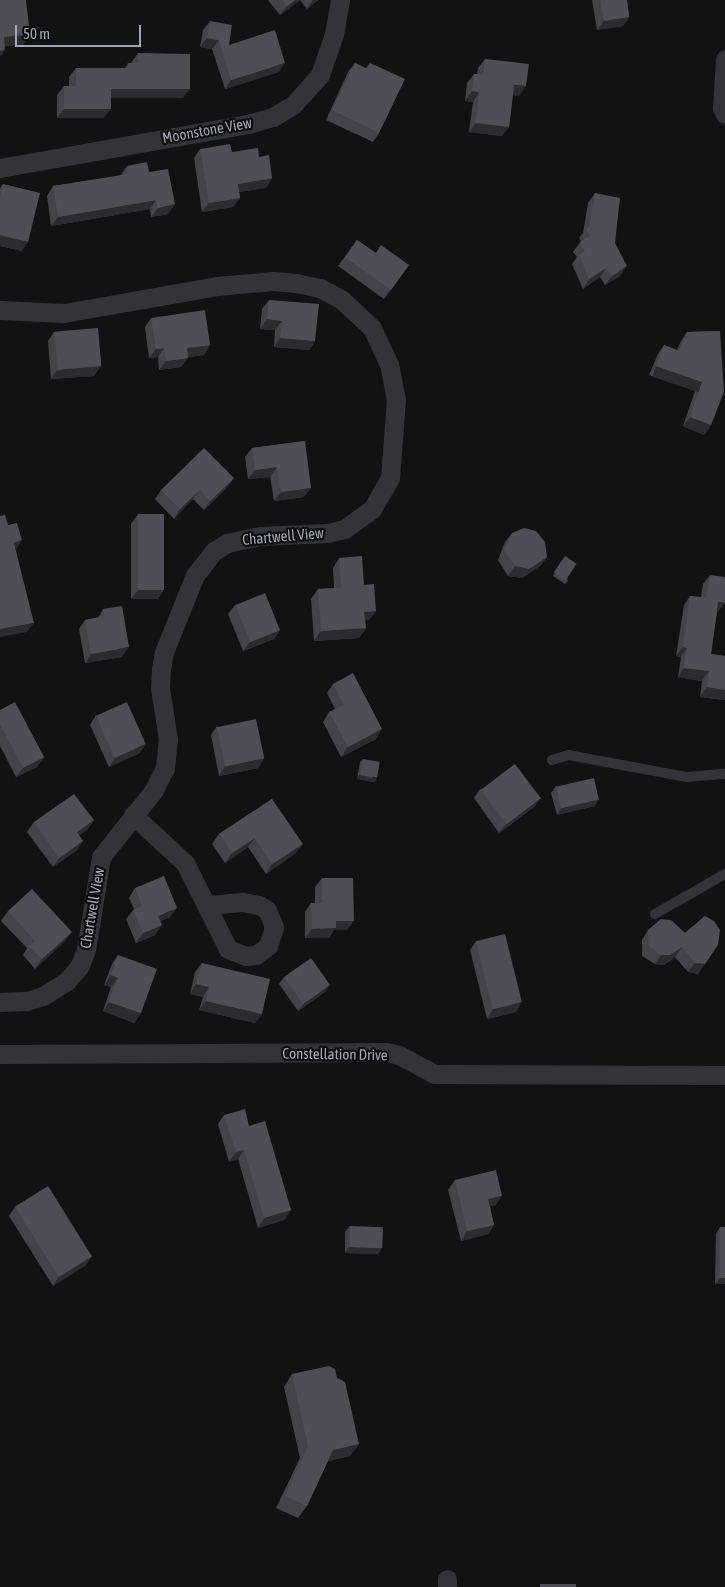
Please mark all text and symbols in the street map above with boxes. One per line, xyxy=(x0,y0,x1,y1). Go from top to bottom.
scale bar xyxy=(18,15,144,47)
text: 50 m xyxy=(23,25,50,42)
street label: Moonstone View xyxy=(161,113,253,147)
street label: Chartwell View xyxy=(242,523,324,549)
street label: Chartwell View xyxy=(76,866,108,950)
street label: Constellation Drive xyxy=(282,1044,388,1064)

